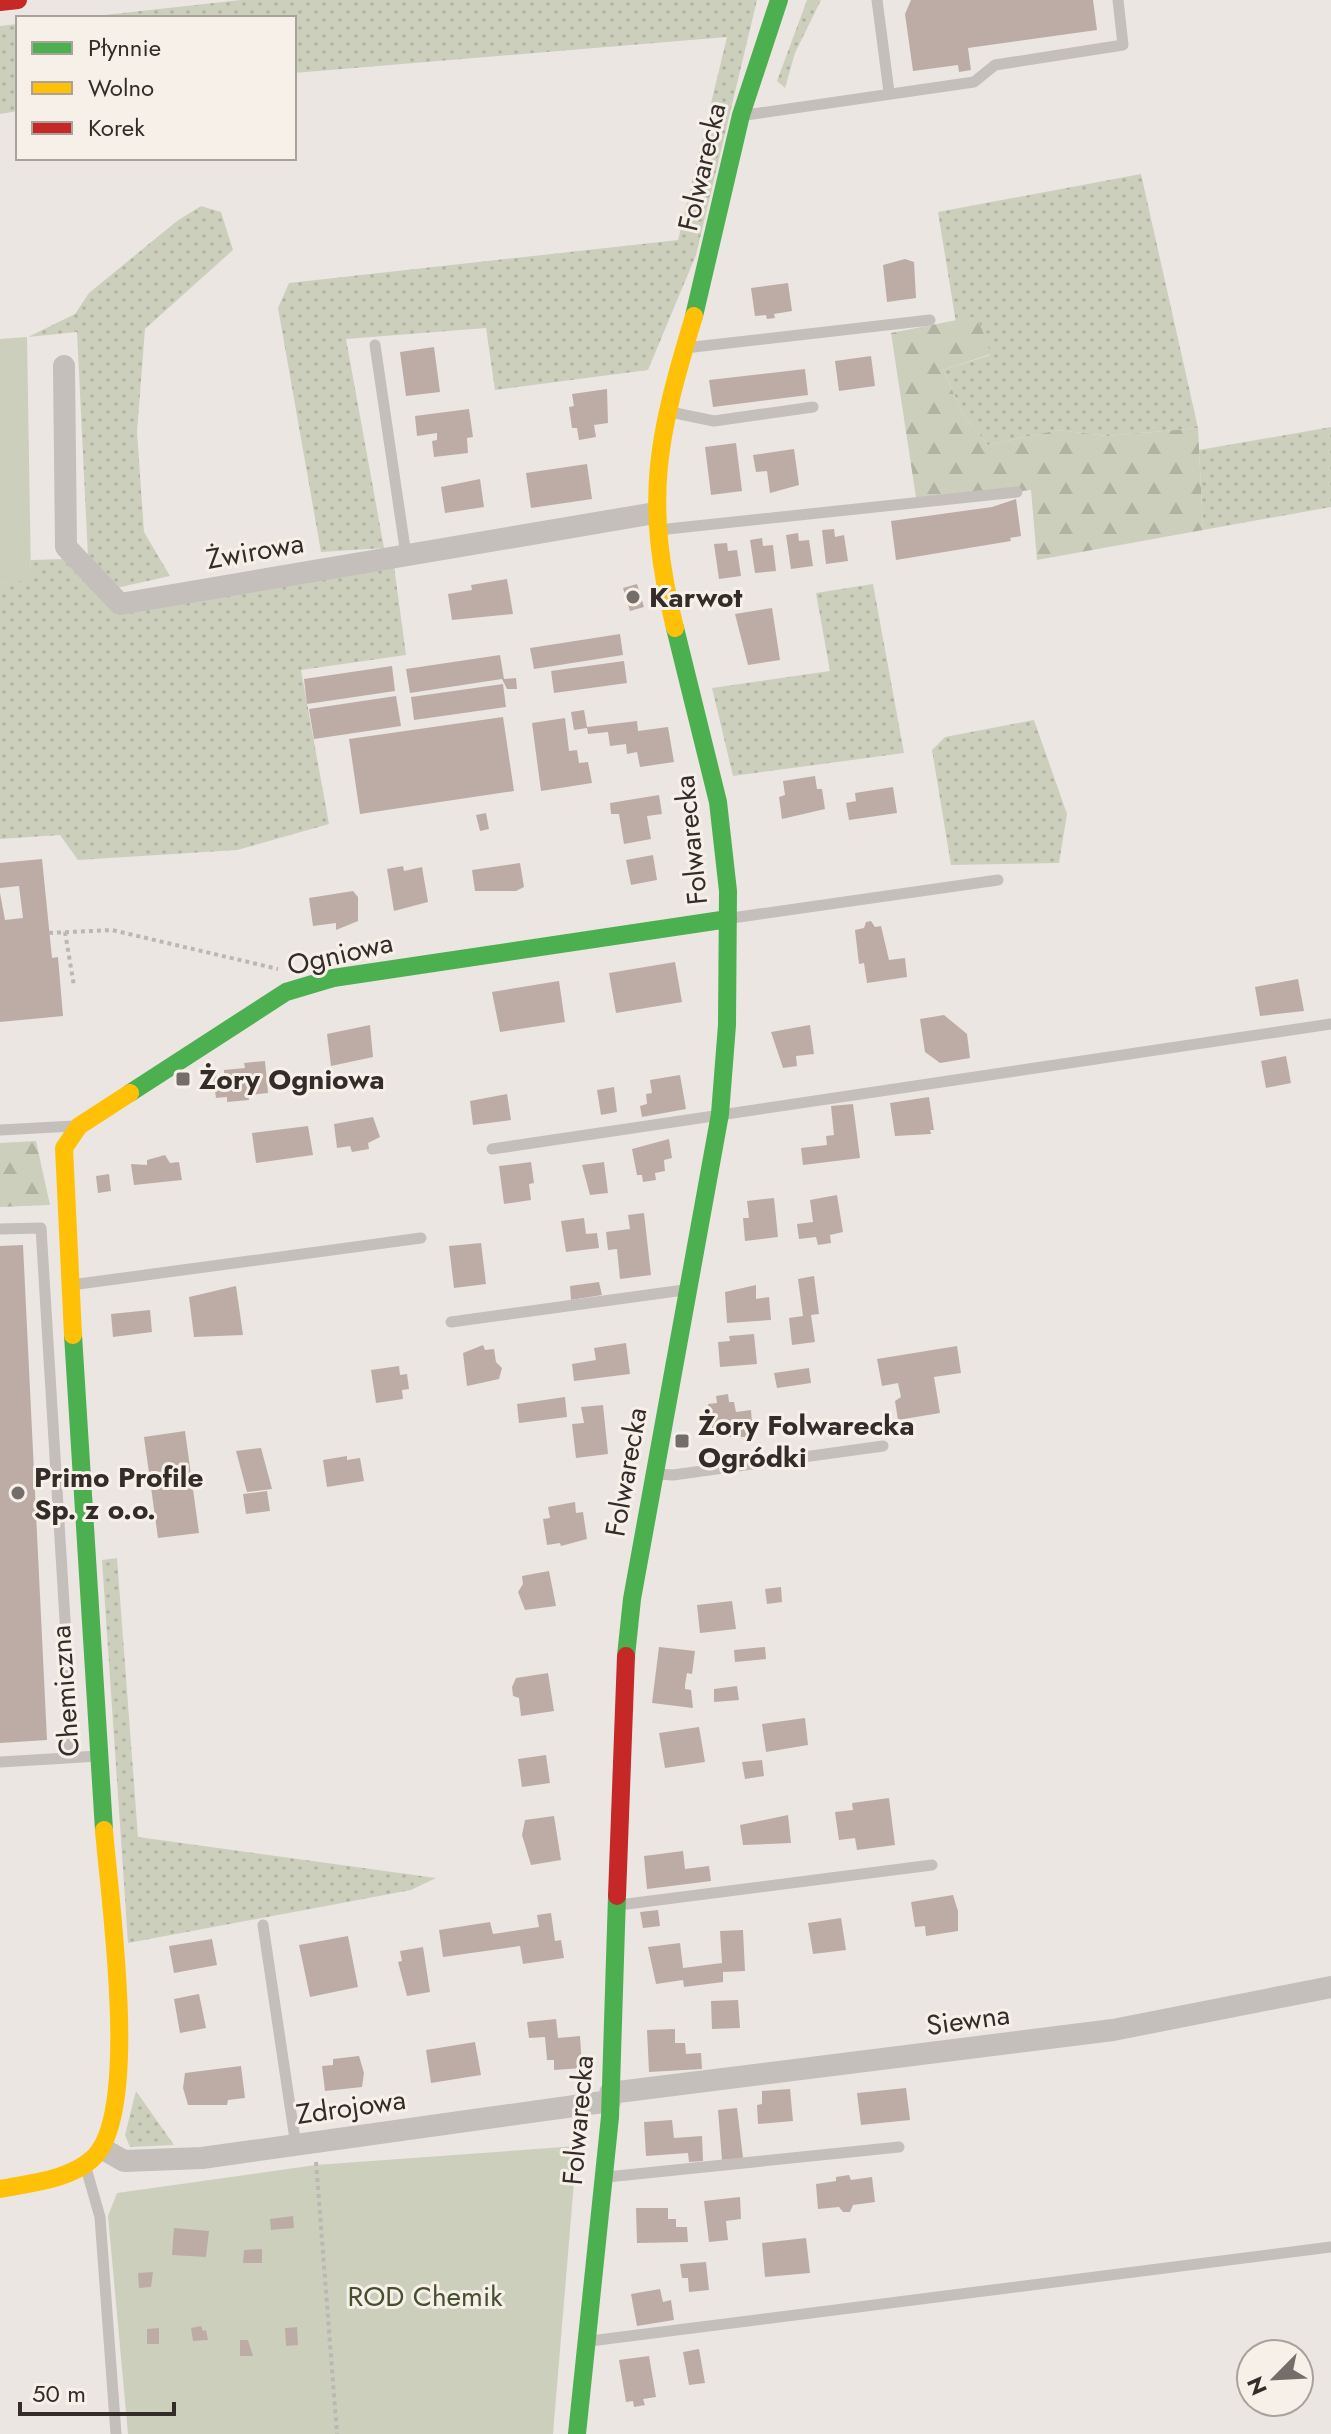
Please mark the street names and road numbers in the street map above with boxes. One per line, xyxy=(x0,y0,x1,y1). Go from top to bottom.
street label: Folwarecka xyxy=(667,99,737,235)
street label: Żwirowa xyxy=(203,522,307,580)
street label: Folwarecka xyxy=(664,773,718,907)
street label: Ogniowa xyxy=(283,922,397,986)
street label: Folwarecka xyxy=(595,1404,657,1540)
street label: Chemiczna xyxy=(40,1624,90,1758)
street label: Siewna xyxy=(924,1994,1012,2046)
street label: Folwarecka xyxy=(552,2053,604,2187)
street label: Zdrojowa xyxy=(294,2079,408,2135)

